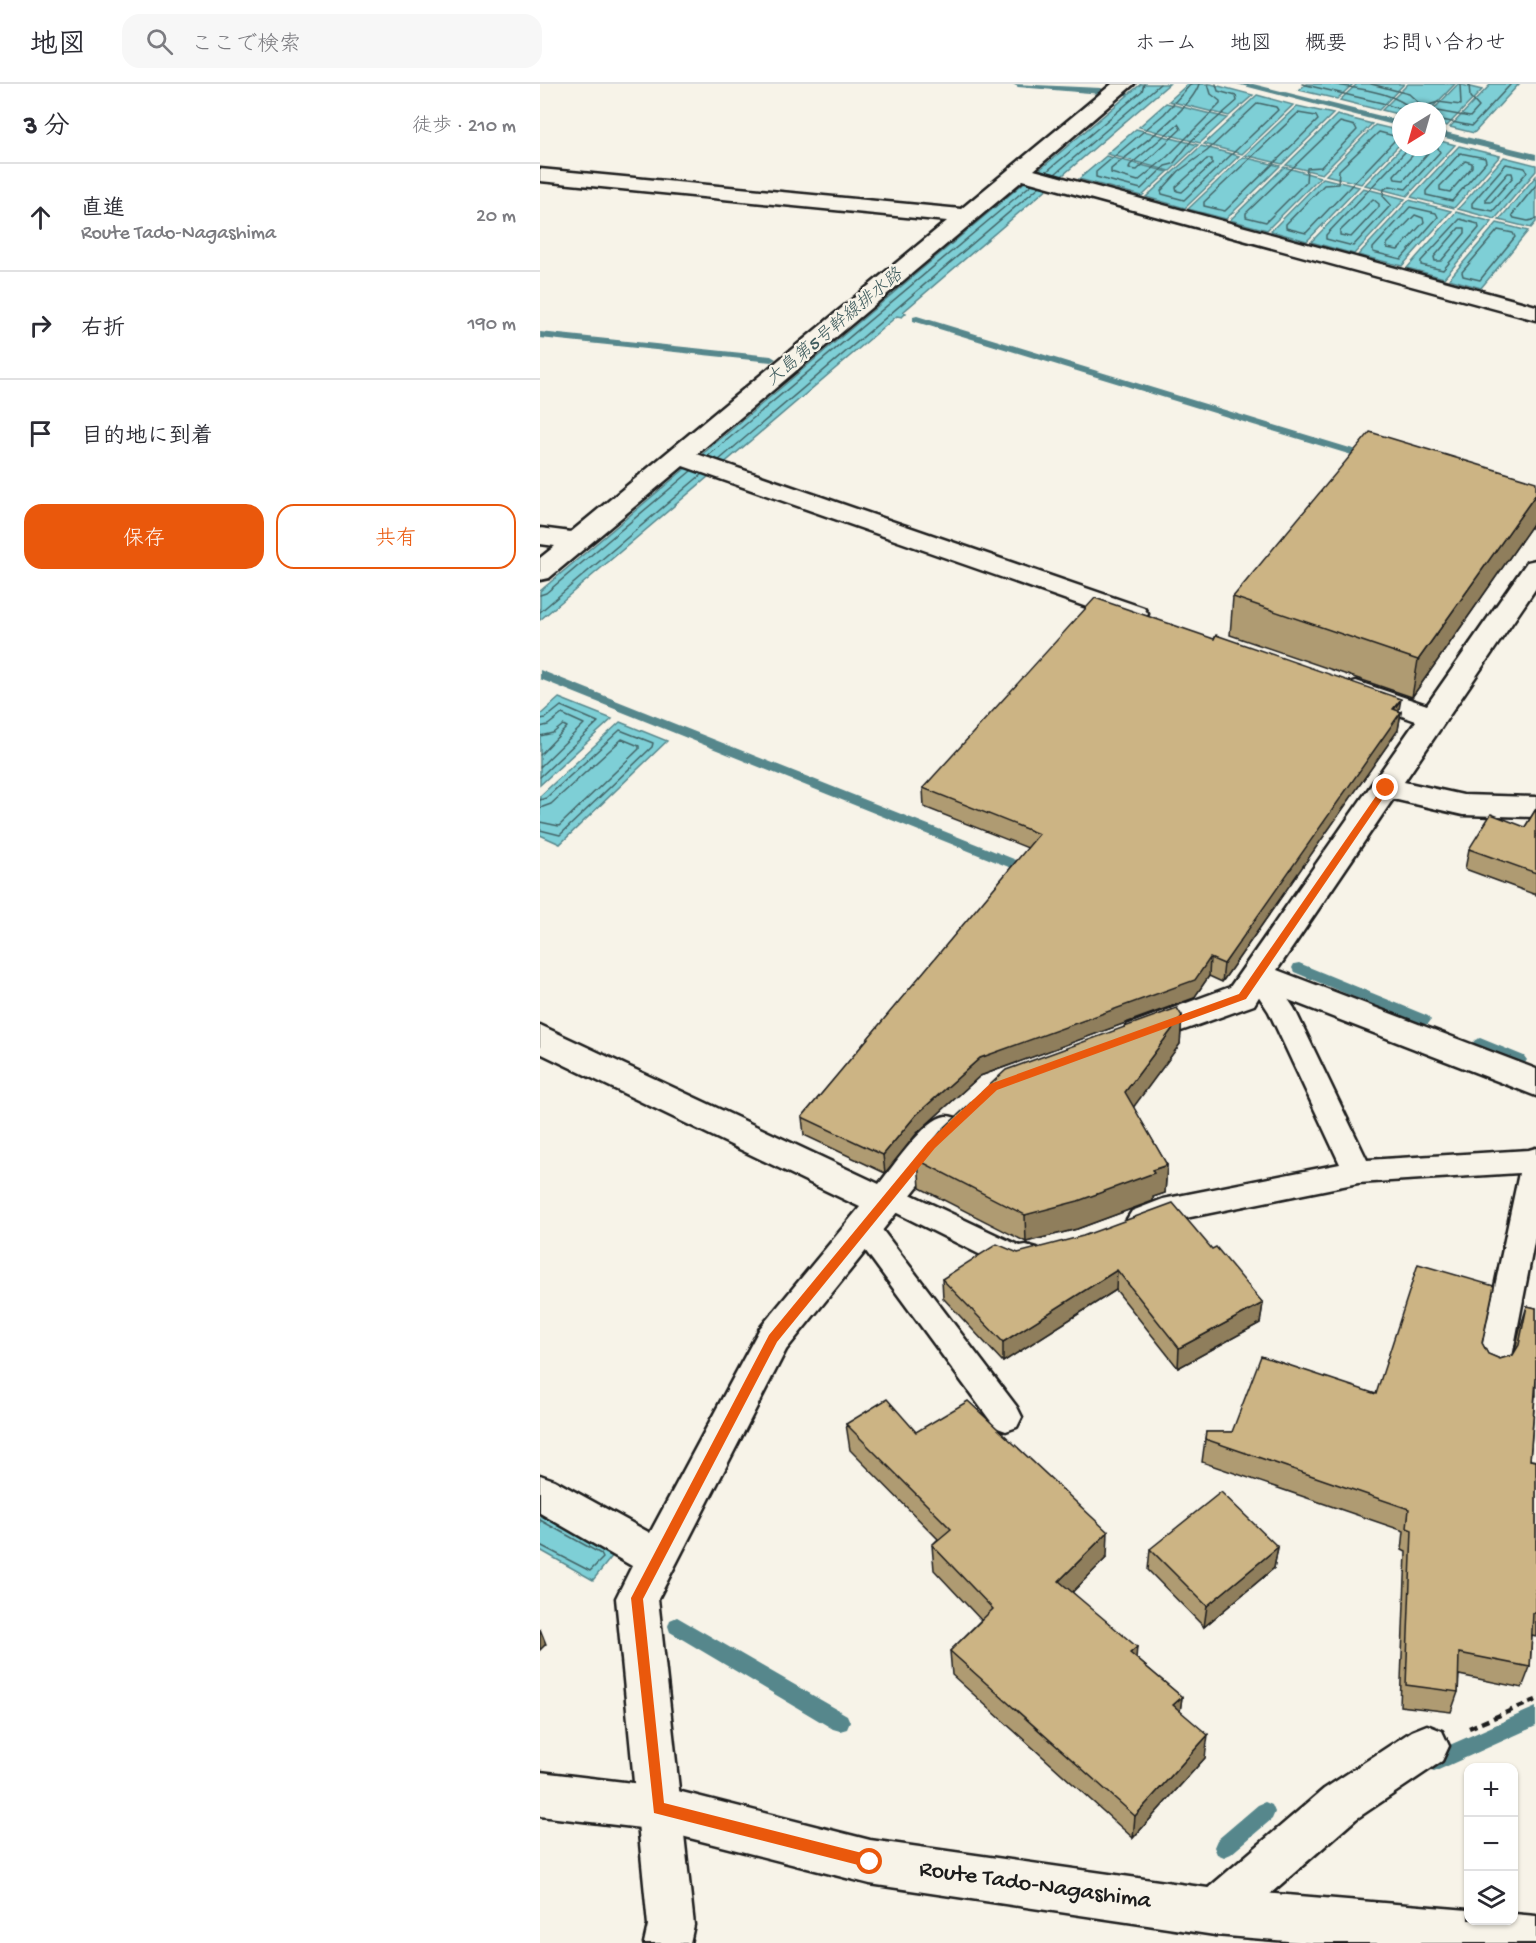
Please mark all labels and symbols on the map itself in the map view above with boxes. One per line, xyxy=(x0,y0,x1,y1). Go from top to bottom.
north arrow xyxy=(1392,102,1446,156)
water label: 大島第5号幹線排水路 xyxy=(762,263,908,391)
route end xyxy=(1372,774,1398,800)
route start xyxy=(856,1848,882,1874)
street label: Route Tado-Nagashima xyxy=(917,1855,1154,1917)

